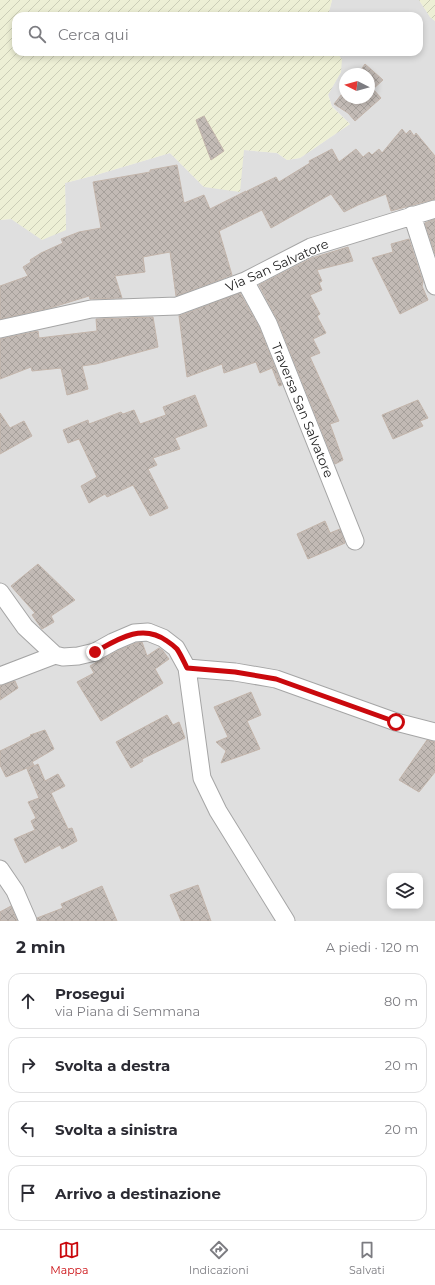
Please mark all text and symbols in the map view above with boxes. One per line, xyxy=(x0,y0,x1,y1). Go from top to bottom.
search box xyxy=(12,12,423,56)
icon: search xyxy=(26,23,48,45)
text: Cerca qui xyxy=(58,25,129,44)
north arrow xyxy=(339,68,375,104)
street label: Via San Salvatore xyxy=(223,235,331,295)
street label: Traversa San Salvatore xyxy=(269,340,338,480)
route end xyxy=(86,643,104,661)
route start xyxy=(387,713,405,731)
map controls xyxy=(387,873,423,909)
button: layers xyxy=(387,873,423,909)
text: 2 min xyxy=(16,937,66,957)
text: A piedi · 120 m xyxy=(326,939,419,955)
text: Prosegui xyxy=(55,984,125,1003)
icon: ahead xyxy=(17,990,39,1012)
text: 80 m xyxy=(384,993,418,1009)
text: via Piana di Semmana xyxy=(55,1003,200,1019)
icon: right xyxy=(17,1054,39,1076)
text: Svolta a destra xyxy=(55,1056,170,1075)
text: 20 m xyxy=(385,1057,418,1073)
icon: left xyxy=(17,1118,39,1140)
text: Svolta a sinistra xyxy=(55,1120,178,1139)
text: 20 m xyxy=(385,1121,418,1137)
icon: arrive xyxy=(17,1182,39,1204)
text: Arrivo a destinazione xyxy=(55,1184,221,1203)
tab: Mappa xyxy=(50,1239,89,1277)
tab: Indicazioni xyxy=(189,1239,249,1277)
tab: Salvati xyxy=(349,1239,385,1277)

